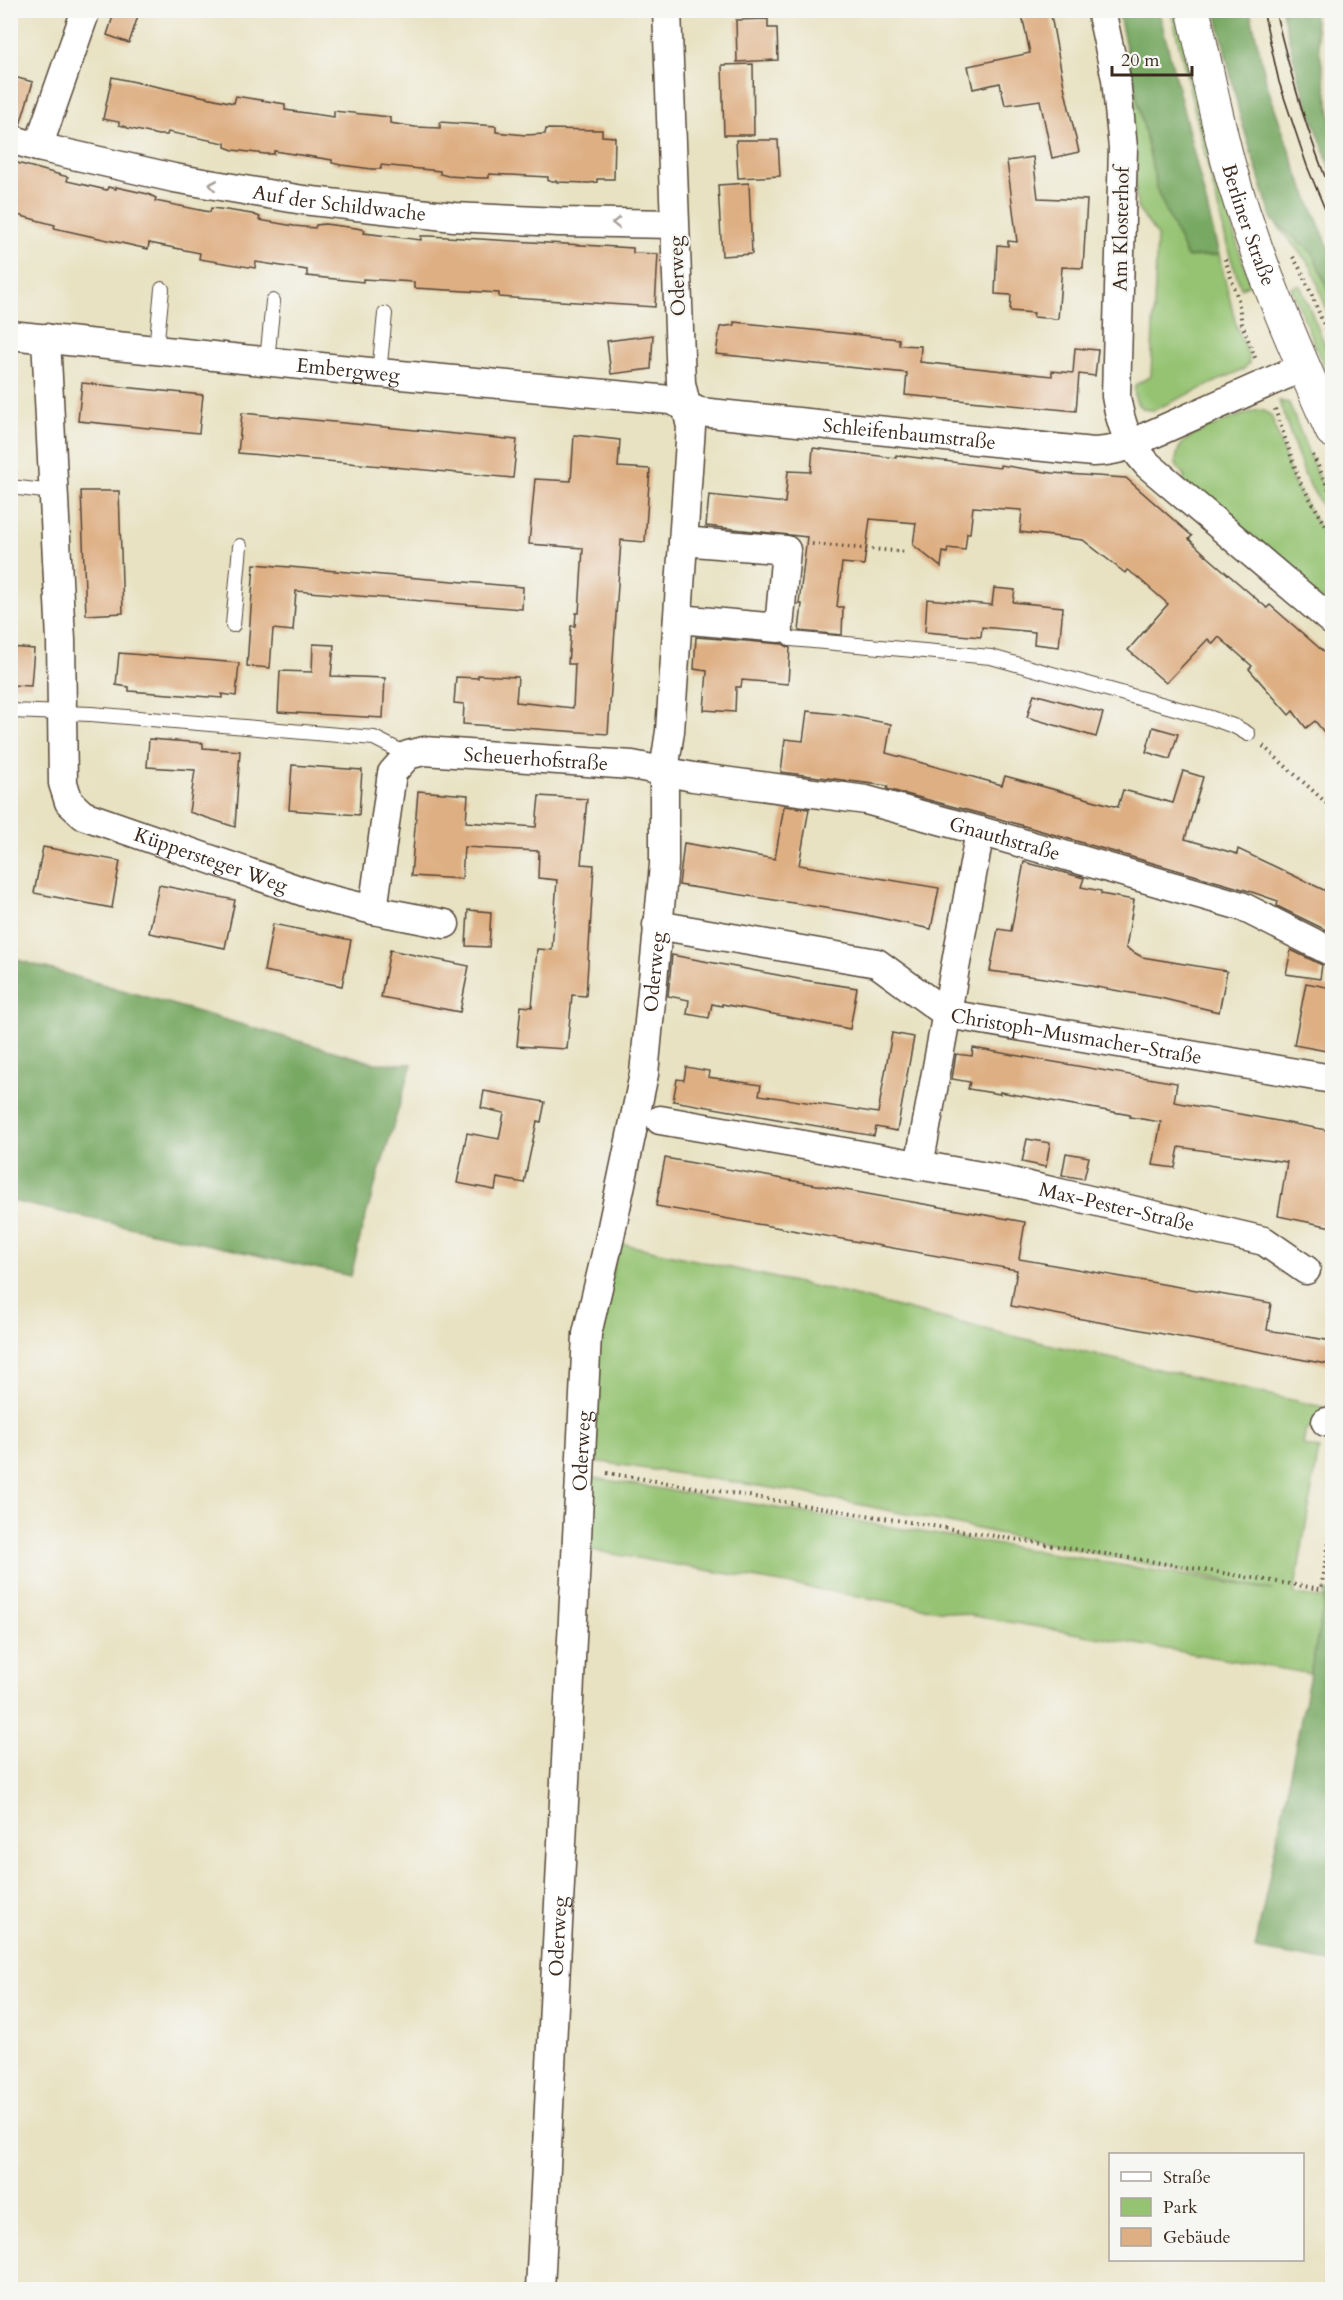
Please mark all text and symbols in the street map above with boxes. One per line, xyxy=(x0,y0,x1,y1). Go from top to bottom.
scale bar xyxy=(1112,39,1192,77)
text: 20 m xyxy=(1121,48,1160,73)
street label: Berliner Straße xyxy=(1216,161,1282,290)
street label: Am Klosterhof xyxy=(1106,164,1136,292)
street label: Auf der Schildwache xyxy=(251,178,428,227)
one-way arrow xyxy=(209,179,219,192)
one-way arrow xyxy=(611,217,620,229)
street label: Oderweg xyxy=(662,234,692,317)
street label: Embergweg xyxy=(295,351,402,388)
street label: Schleifenbaumstraße xyxy=(822,411,997,456)
street label: Scheuerhofstraße xyxy=(463,740,609,777)
street label: Gnauthstraße xyxy=(946,810,1063,867)
street label: Küppersteger Weg xyxy=(131,820,292,899)
street label: Oderweg xyxy=(636,930,671,1013)
street label: Christoph-Musmacher-Straße xyxy=(949,1001,1204,1070)
street label: Max-Pester-Straße xyxy=(1036,1175,1197,1238)
street label: Oderweg xyxy=(566,1409,597,1492)
street label: Oderweg xyxy=(542,1895,573,1977)
legend xyxy=(1109,2153,1304,2261)
text: Straße xyxy=(1163,2165,1211,2190)
text: Park xyxy=(1163,2195,1198,2220)
text: Gebäude xyxy=(1163,2225,1231,2250)

